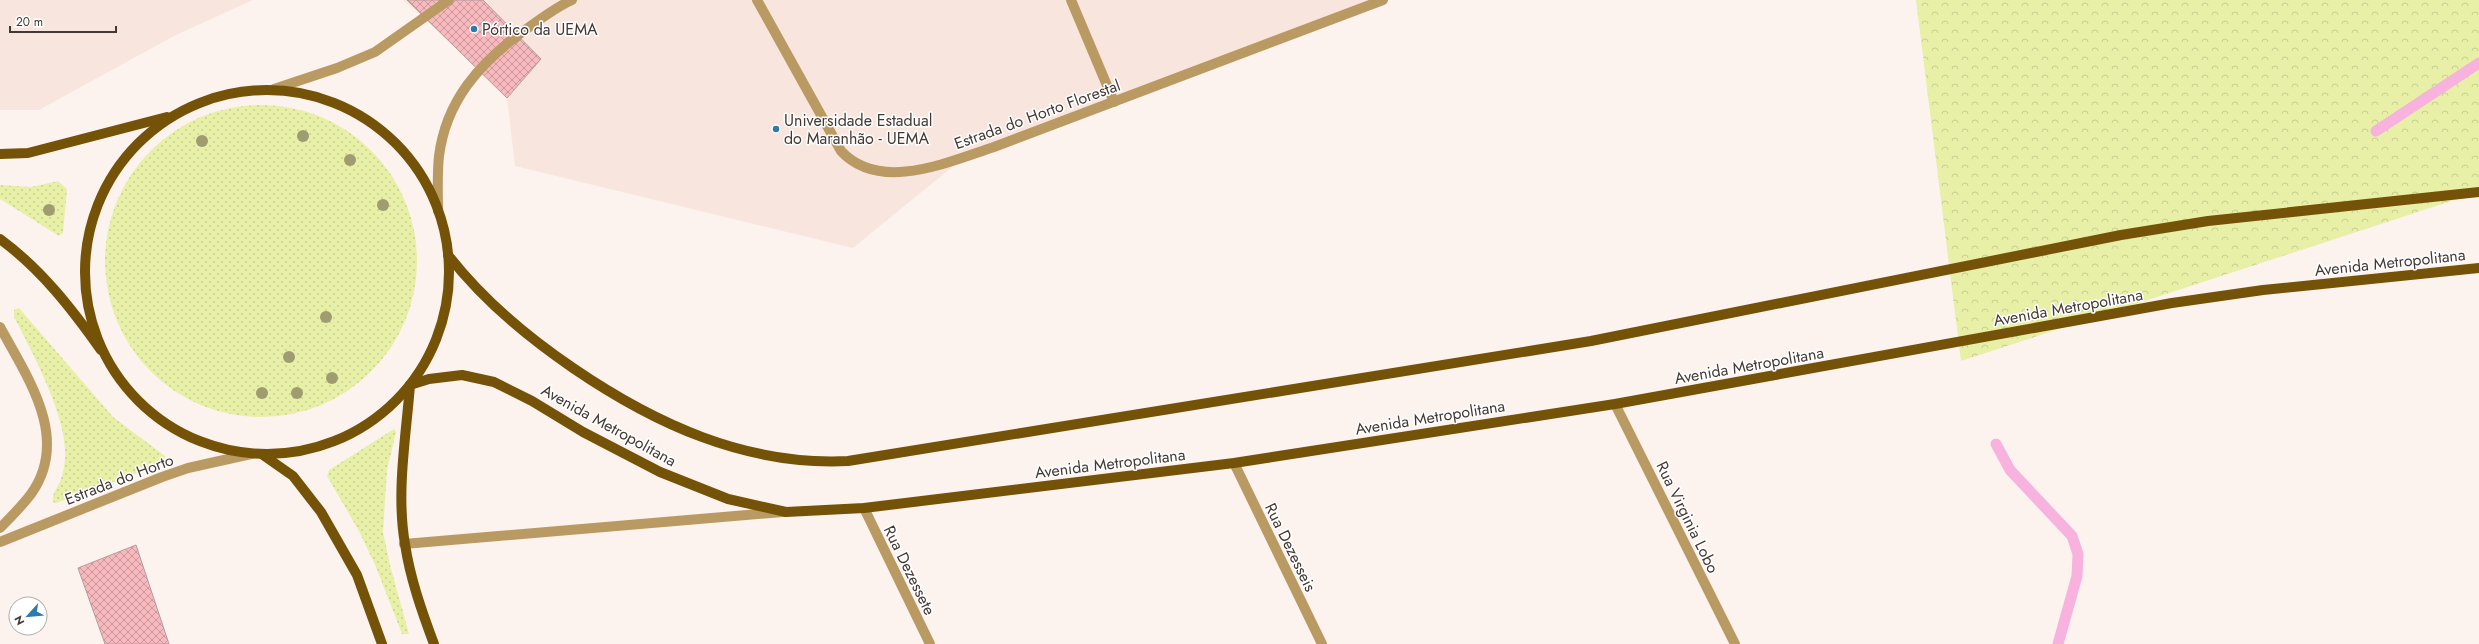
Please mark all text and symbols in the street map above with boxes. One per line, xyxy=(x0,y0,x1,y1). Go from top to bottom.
scale bar xyxy=(10,8,116,34)
text: 20 m xyxy=(16,13,43,31)
place label: Pórtico da UEMA xyxy=(482,18,598,41)
marker: Pórtico da UEMA xyxy=(469,24,479,34)
street label: Estrada do Horto Florestal xyxy=(951,74,1123,155)
place label: Universidade Estadual do Maranhão - UEMA xyxy=(784,109,932,150)
marker: Universidade Estadual do Maranhão - UEMA xyxy=(771,124,781,134)
street label: Avenida Metropolitana xyxy=(2314,243,2467,282)
street label: Avenida Metropolitana xyxy=(1992,283,2145,332)
street label: Avenida Metropolitana xyxy=(1673,341,1826,390)
street label: Avenida Metropolitana xyxy=(537,379,681,472)
street label: Avenida Metropolitana xyxy=(1354,394,1507,441)
street label: Avenida Metropolitana xyxy=(1034,443,1187,484)
street label: Estrada do Horto xyxy=(61,448,177,511)
street label: Rua Virginia Lobo xyxy=(1650,457,1725,577)
street label: Rua Dezesseis xyxy=(1259,499,1322,595)
street label: Rua Dezessete xyxy=(878,521,941,619)
north arrow xyxy=(8,596,48,636)
text: N xyxy=(10,613,28,628)

